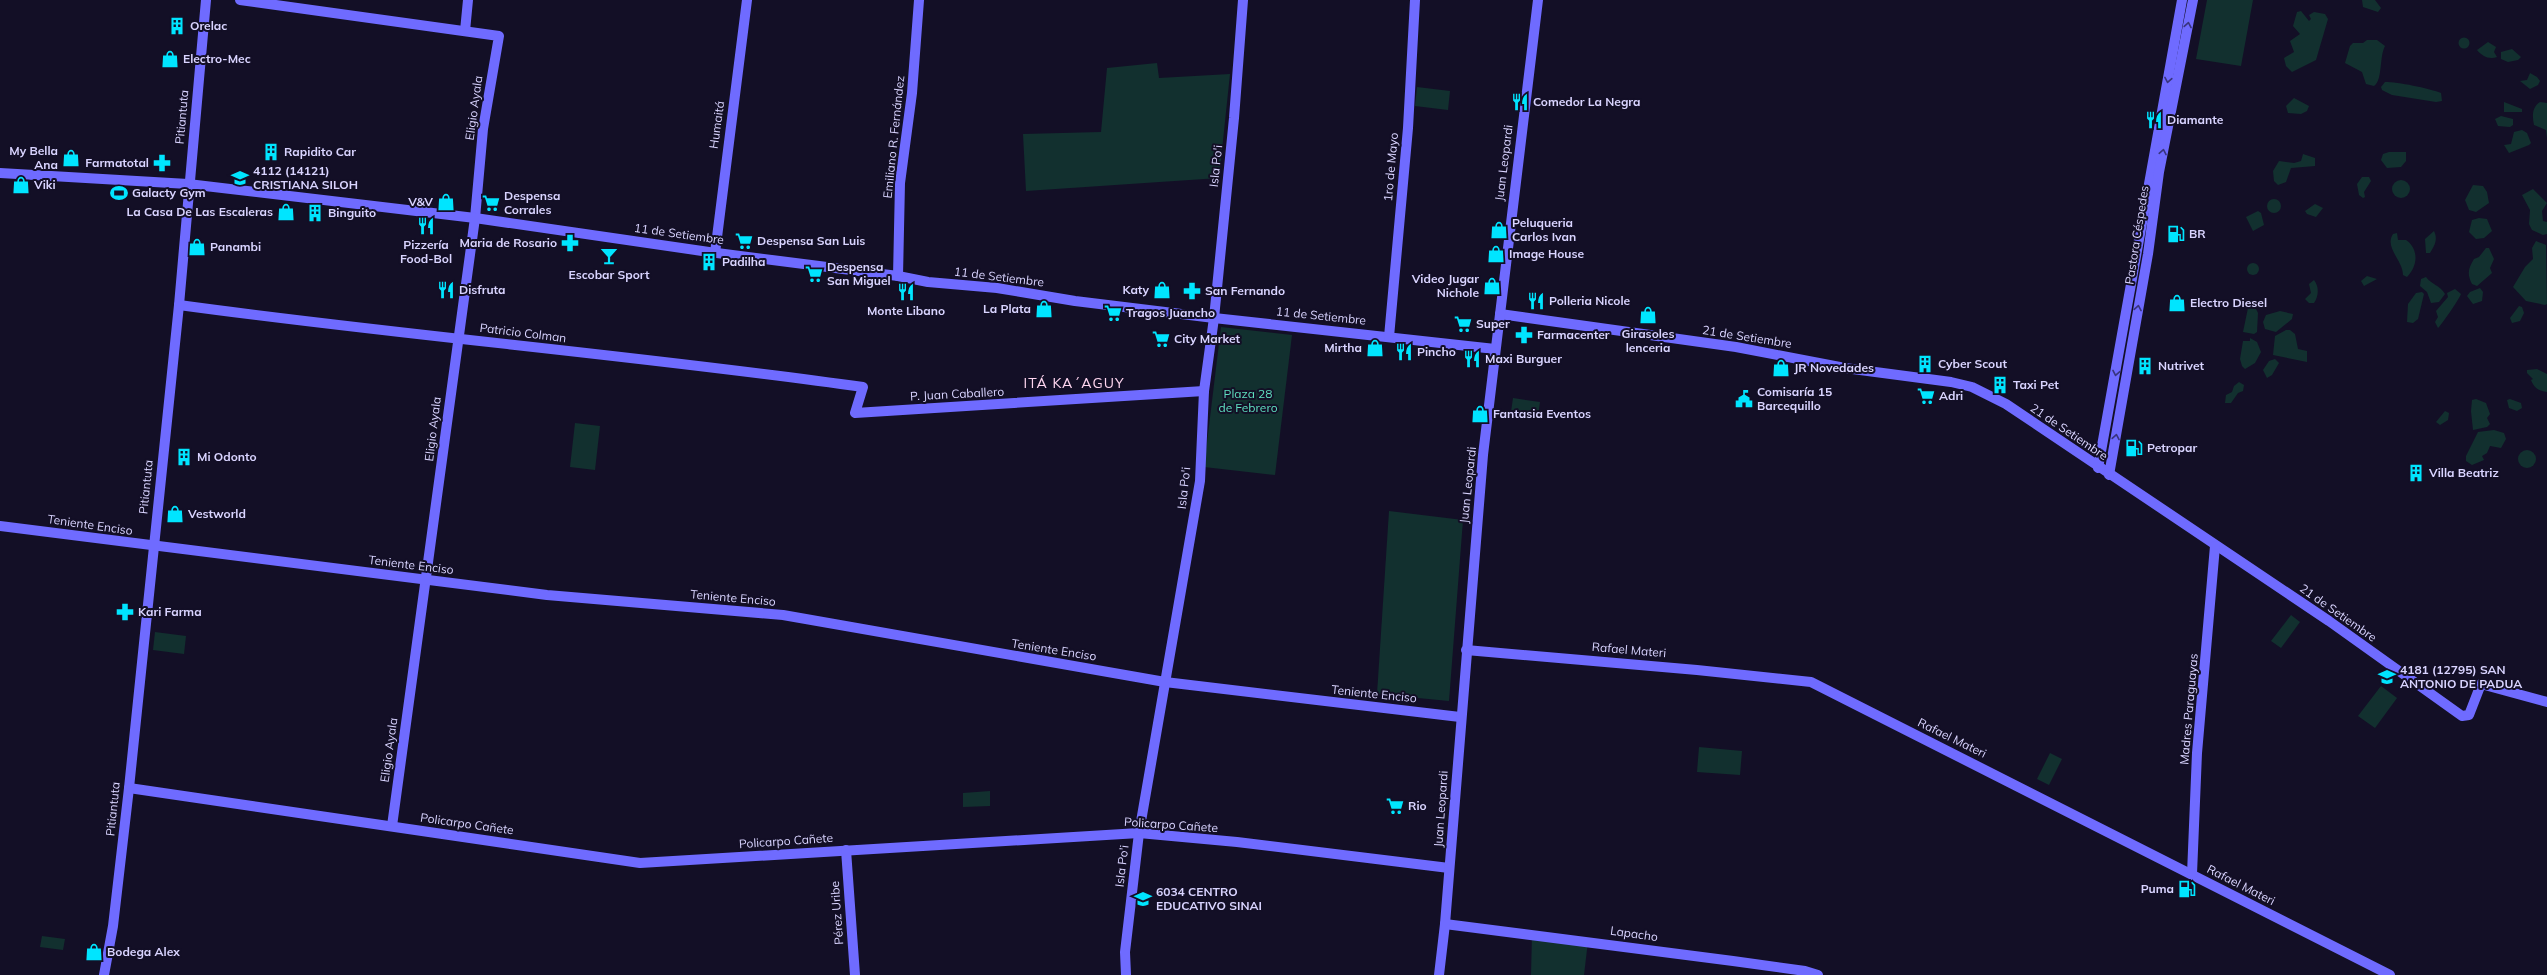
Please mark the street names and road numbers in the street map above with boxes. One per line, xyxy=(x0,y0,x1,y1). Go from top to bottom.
street label: Eligio Ayala xyxy=(462,75,485,141)
street label: Emiliano R. Fernández xyxy=(880,75,907,199)
street label: Pitiantuta xyxy=(172,89,191,145)
street label: Humaitá xyxy=(706,100,727,150)
street label: Juan Leopardi xyxy=(1491,124,1516,202)
street label: 1ro de Mayo xyxy=(1380,132,1401,202)
street label: Isla Po'i xyxy=(1206,144,1225,188)
street label: Pastora Céspedes xyxy=(2121,184,2152,285)
street label: 11 de Setiembre xyxy=(633,220,725,247)
street label: 11 de Setiembre xyxy=(953,264,1045,289)
street label: 11 de Setiembre xyxy=(1275,303,1367,328)
street label: Patricio Colman xyxy=(479,320,567,345)
street label: 21 de Setiembre xyxy=(1701,322,1793,351)
street label: P. Juan Caballero xyxy=(909,384,1005,403)
street label: Eligio Ayala xyxy=(421,396,444,462)
street label: 21 de Setiembre xyxy=(2028,400,2111,463)
street label: Juan Leopardi xyxy=(1456,446,1479,524)
street label: Pitiantuta xyxy=(135,459,156,515)
street label: Isla Po'i xyxy=(1174,466,1193,510)
street label: Teniente Enciso xyxy=(47,511,134,538)
street label: Teniente Enciso xyxy=(368,552,455,577)
street label: 21 de Setiembre xyxy=(2297,580,2380,645)
street label: Teniente Enciso xyxy=(690,586,777,609)
street label: Teniente Enciso xyxy=(1011,635,1098,664)
street label: Rafael Materi xyxy=(1591,639,1667,660)
street label: Madres Paraguayas xyxy=(2176,653,2201,765)
street label: Teniente Enciso xyxy=(1331,682,1418,705)
street label: Rafael Materi xyxy=(1915,714,1989,761)
street label: Eligio Ayala xyxy=(377,717,400,783)
street label: Juan Leopardi xyxy=(1430,770,1451,848)
street label: Pitiantuta xyxy=(102,781,123,837)
street label: Policarpo Cañete xyxy=(419,810,515,837)
street label: Policarpo Cañete xyxy=(1124,814,1219,835)
street label: Policarpo Cañete xyxy=(738,830,833,851)
street label: Isla Po'i xyxy=(1111,844,1132,888)
street label: Rafael Materi xyxy=(2205,861,2278,908)
street label: Pérez Uribe xyxy=(827,881,846,945)
street label: Lapacho xyxy=(1609,923,1659,944)

